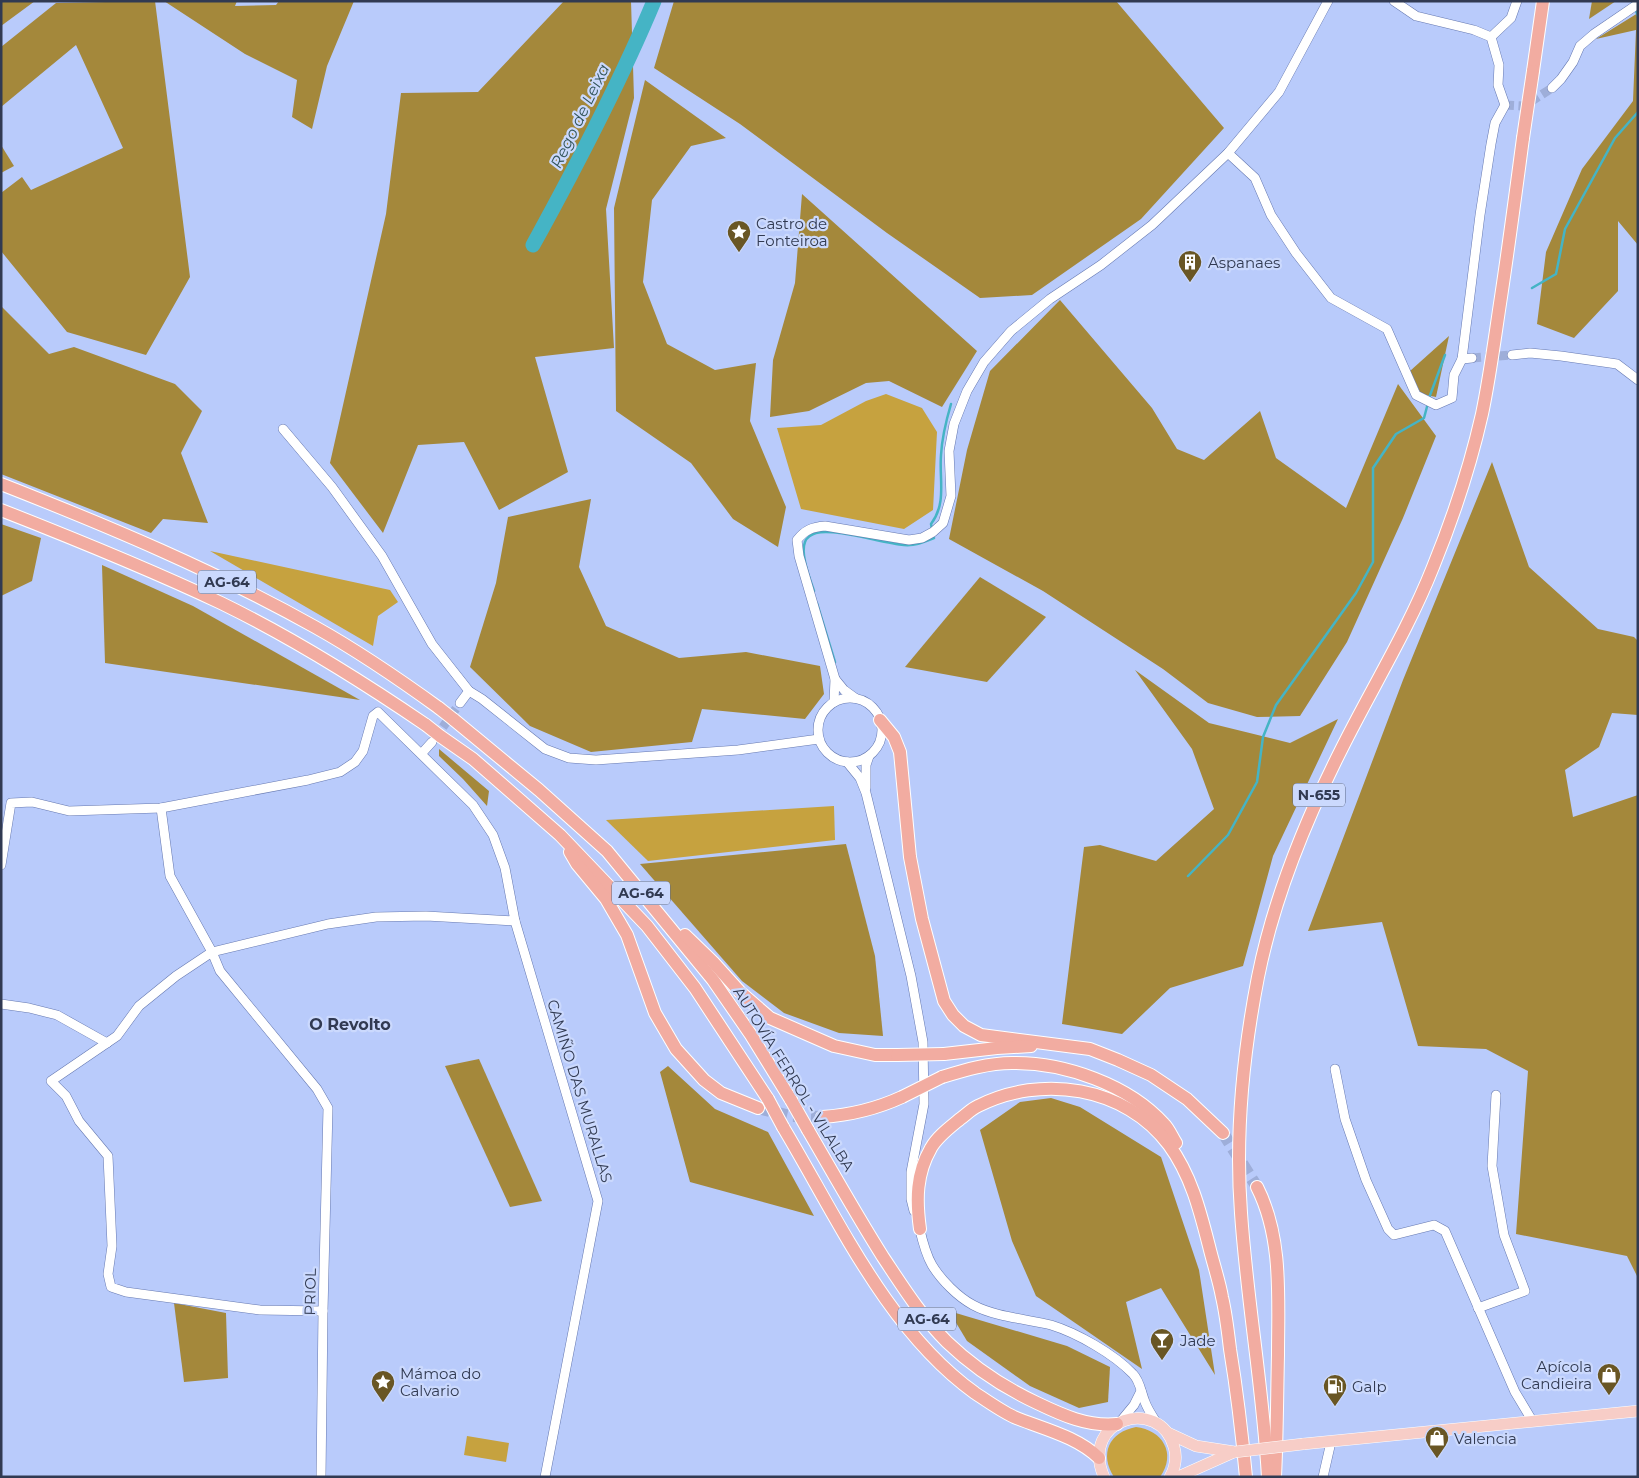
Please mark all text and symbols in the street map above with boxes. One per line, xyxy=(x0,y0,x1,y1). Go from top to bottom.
water label: Rego de Leixa xyxy=(547,61,613,171)
place label: Castro de Fonteiroa xyxy=(756,214,828,250)
place icon: Castro de Fonteiroa xyxy=(726,219,752,253)
building icon: Aspanaes xyxy=(1177,249,1203,283)
place label: Aspanaes xyxy=(1208,253,1280,272)
road number: AG-64 xyxy=(198,570,256,594)
road number: N-655 xyxy=(1293,784,1345,806)
road number: AG-64 xyxy=(612,881,670,904)
street label: AUTOVÍA FERROL - VILALBA xyxy=(729,983,859,1175)
street label: CAMIÑO DAS MURALLAS xyxy=(543,997,617,1185)
district label: O Revolto xyxy=(309,1015,391,1034)
street label: PRIOL xyxy=(300,1268,320,1316)
road number: AG-64 xyxy=(898,1308,956,1330)
bar icon: Jade xyxy=(1149,1327,1175,1361)
place label: Jade xyxy=(1179,1331,1216,1350)
place label: Apícola Candieira xyxy=(1521,1357,1592,1393)
shop icon: Apícola Candieira xyxy=(1596,1362,1622,1396)
place label: Mámoa do Calvario xyxy=(400,1364,481,1400)
place icon: Mámoa do Calvario xyxy=(370,1369,396,1403)
fuel station icon: Galp xyxy=(1322,1373,1348,1407)
place label: Galp xyxy=(1352,1377,1387,1396)
shop icon: Valencia xyxy=(1424,1425,1450,1459)
place label: Valencia xyxy=(1454,1429,1517,1448)

